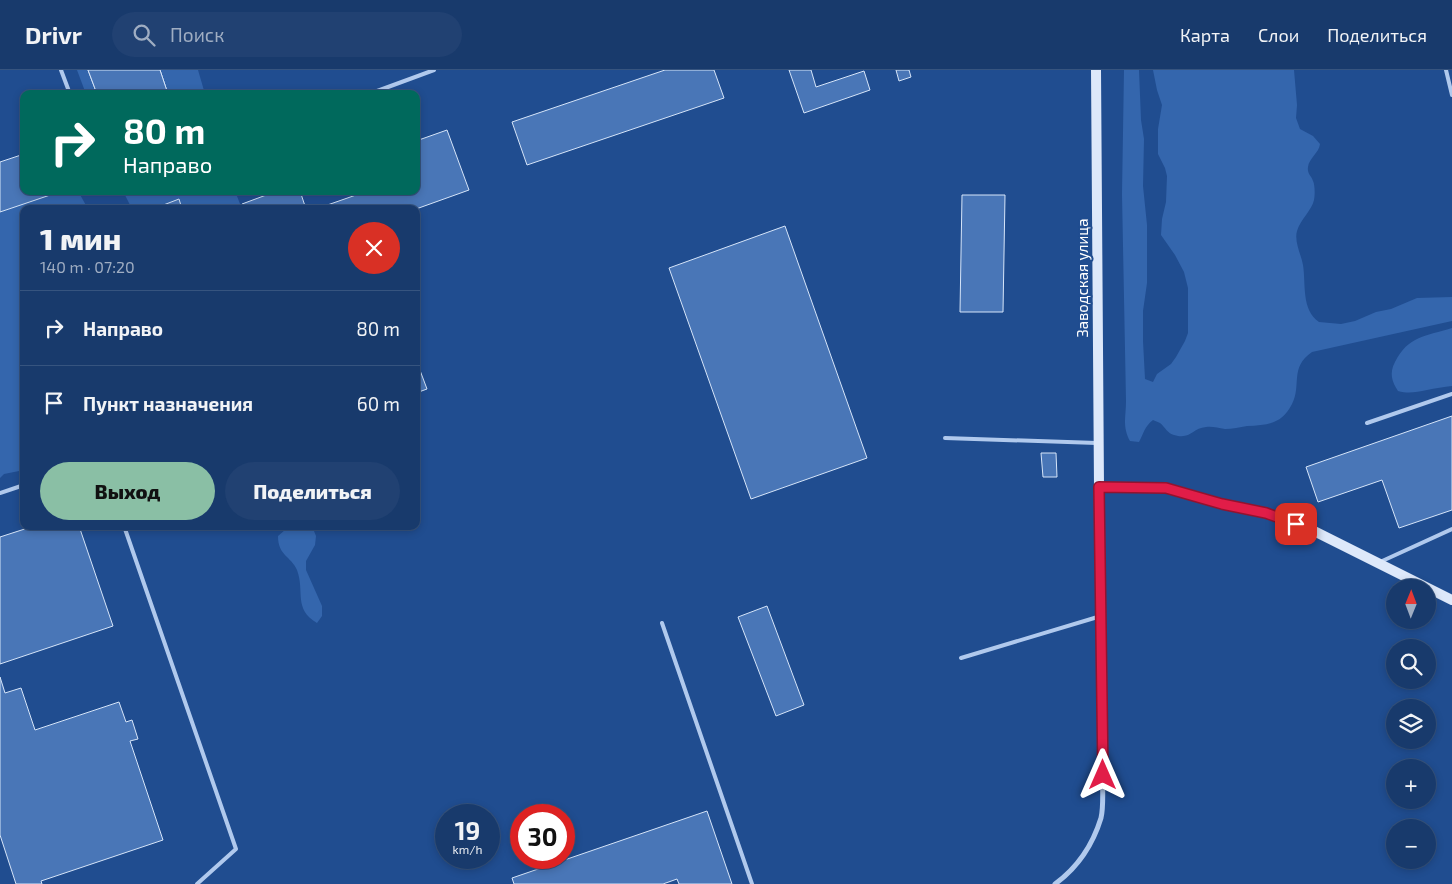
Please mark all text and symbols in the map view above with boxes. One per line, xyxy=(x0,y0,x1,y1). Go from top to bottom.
search box xyxy=(112,12,462,57)
text: Drivr xyxy=(25,20,82,49)
icon: search xyxy=(130,21,158,49)
text: Поиск xyxy=(170,23,224,46)
text: Карта xyxy=(1180,24,1230,46)
text: Слои xyxy=(1258,24,1299,46)
text: Поделиться xyxy=(1327,24,1427,46)
text: 80 m xyxy=(123,109,205,151)
icon: right xyxy=(40,110,105,175)
text: Направо xyxy=(123,151,212,177)
street label: Заводская улица xyxy=(1073,218,1092,338)
text: 1 мин xyxy=(40,220,121,256)
button: close xyxy=(348,222,400,274)
text: 140 m · 07:20 xyxy=(40,257,135,276)
icon: right xyxy=(40,314,68,342)
text: Направо xyxy=(83,317,163,340)
text: 80 m xyxy=(356,317,400,340)
icon: arrive xyxy=(40,389,68,417)
text: Пункт назначения xyxy=(83,392,253,415)
text: 60 m xyxy=(357,392,400,415)
button: Выход xyxy=(40,462,215,520)
button: Поделиться xyxy=(225,462,400,520)
pin xyxy=(1275,503,1317,545)
icon: arrive xyxy=(1282,510,1310,538)
north arrow xyxy=(1386,579,1436,629)
map controls xyxy=(1386,579,1436,869)
button: search xyxy=(1386,639,1436,689)
button: layers xyxy=(1386,699,1436,749)
position arrow xyxy=(1076,748,1128,800)
button: + xyxy=(1386,759,1436,809)
speed limit sign: 30 xyxy=(510,804,575,869)
text: 19 xyxy=(455,815,480,845)
button: − xyxy=(1386,819,1436,869)
text: km/h xyxy=(453,842,482,856)

